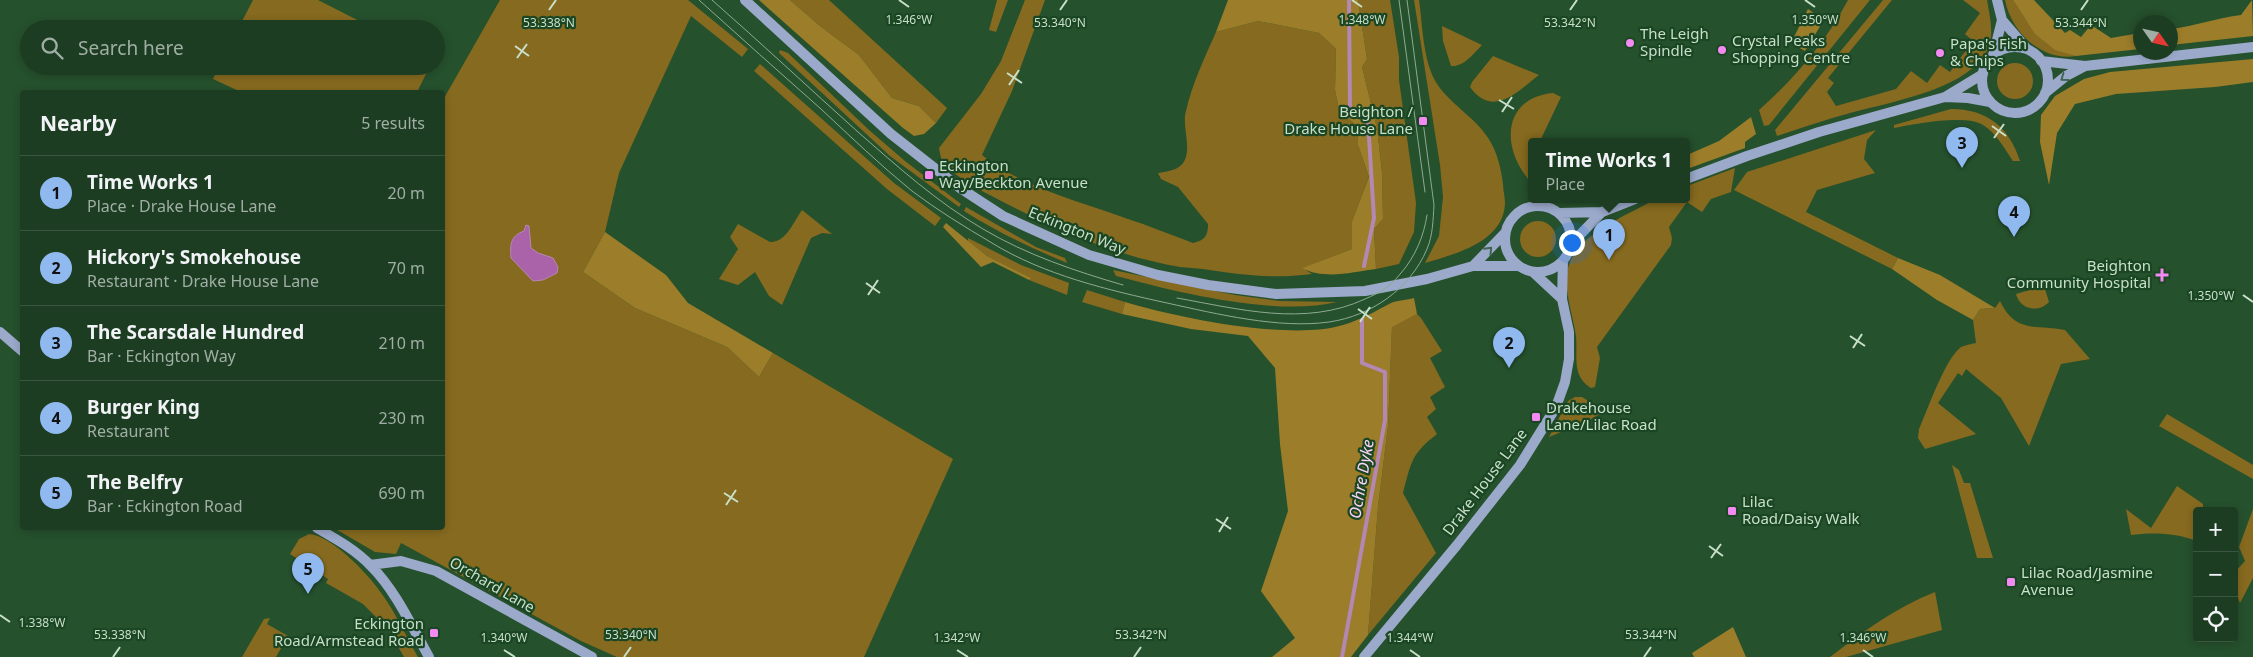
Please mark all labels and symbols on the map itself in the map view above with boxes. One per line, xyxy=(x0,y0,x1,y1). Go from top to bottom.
text: 1.346°W xyxy=(886,11,932,28)
text: 1.348°W xyxy=(1339,11,1385,28)
text: 1.350°W xyxy=(1792,11,1838,28)
text: 53.338°N xyxy=(523,14,575,31)
text: 53.340°N xyxy=(1034,14,1086,31)
text: 53.342°N xyxy=(1544,14,1596,31)
text: 53.344°N xyxy=(2055,14,2107,31)
north arrow xyxy=(2133,15,2178,60)
place label: The Leigh Spindle xyxy=(1640,23,1709,60)
place label: Crystal Peaks Shopping Centre xyxy=(1732,30,1850,67)
place label: Papa's Fish & Chips xyxy=(1950,33,2027,70)
marker: The Leigh Spindle xyxy=(1624,37,1636,49)
marker: Crystal Peaks Shopping Centre xyxy=(1716,44,1728,56)
marker: Papa's Fish & Chips xyxy=(1934,47,1946,59)
one-way arrow xyxy=(2060,72,2070,81)
place label: Beighton / Drake House Lane xyxy=(1284,101,1413,138)
marker: Beighton / Drake House Lane xyxy=(1417,115,1429,127)
pin: 3 xyxy=(1946,127,1978,168)
place label: Eckington Way/Beckton Avenue xyxy=(939,155,1088,192)
marker: Eckington Way/Beckton Avenue xyxy=(923,169,935,181)
pin: 4 xyxy=(1998,196,2030,237)
street label: Eckington Way xyxy=(1026,201,1129,259)
pin: 1 xyxy=(1593,219,1625,260)
your location xyxy=(1559,230,1585,256)
one-way arrow xyxy=(1483,246,1492,255)
place label: Beighton Community Hospital xyxy=(2007,255,2151,292)
marker: Beighton Community Hospital xyxy=(2155,268,2169,282)
text: 1.350°W xyxy=(2188,287,2234,304)
pin: 2 xyxy=(1493,327,1525,368)
place label: Drakehouse Lane/Lilac Road xyxy=(1546,397,1657,434)
marker: Drakehouse Lane/Lilac Road xyxy=(1530,411,1542,423)
street label: Drake House Lane xyxy=(1438,424,1531,539)
water label: Ochre Dyke xyxy=(1343,438,1379,520)
place label: Lilac Road/Daisy Walk xyxy=(1742,491,1860,528)
marker: Lilac Road/Daisy Walk xyxy=(1726,505,1738,517)
street label: Orchard Lane xyxy=(446,552,539,617)
pin: 5 xyxy=(292,553,324,594)
place label: Lilac Road/Jasmine Avenue xyxy=(2021,562,2153,599)
marker: Lilac Road/Jasmine Avenue xyxy=(2005,576,2017,588)
place label: Eckington Road/Armstead Road xyxy=(274,613,424,650)
text: 1.338°W xyxy=(19,614,65,631)
text: 53.338°N xyxy=(94,626,146,643)
text: 53.340°N xyxy=(605,626,657,643)
text: 53.342°N xyxy=(1115,626,1167,643)
text: 53.344°N xyxy=(1625,626,1677,643)
marker: Eckington Road/Armstead Road xyxy=(428,627,440,639)
text: 1.340°W xyxy=(481,629,527,646)
text: 1.342°W xyxy=(934,629,980,646)
text: 1.344°W xyxy=(1387,629,1433,646)
text: 1.346°W xyxy=(1840,629,1886,646)

